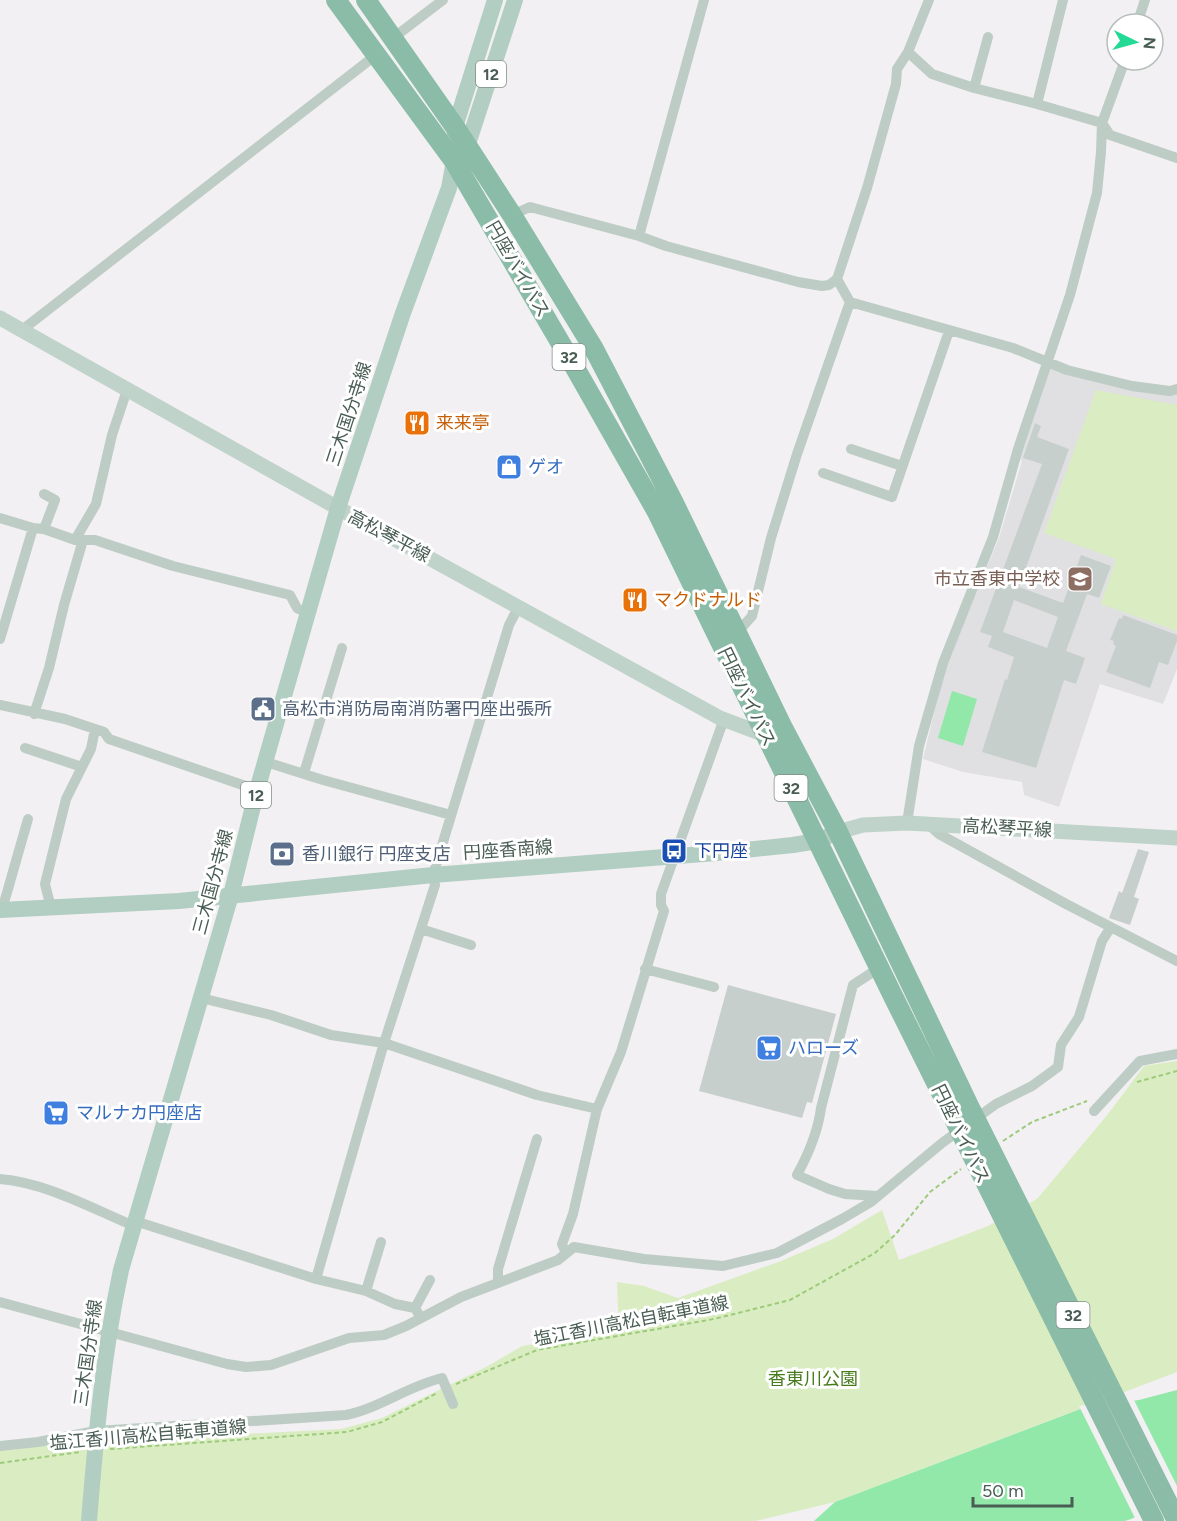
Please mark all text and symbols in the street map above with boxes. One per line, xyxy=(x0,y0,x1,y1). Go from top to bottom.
north arrow xyxy=(1105,12,1165,72)
text: N xyxy=(1139,36,1159,50)
road number: 12 xyxy=(476,61,506,87)
street label: 円座バイパス xyxy=(482,217,554,321)
road number: 32 xyxy=(552,344,586,370)
street label: 三木国分寺線 xyxy=(322,359,376,469)
restaurant icon: 来来亭 xyxy=(402,408,432,438)
place label: 来来亭 xyxy=(436,412,490,434)
shop icon: ゲオ xyxy=(494,452,524,482)
place label: ゲオ xyxy=(528,456,564,478)
street label: 高松琴平線 xyxy=(344,505,434,567)
school or university icon: 市立香東中学校 xyxy=(1065,564,1095,594)
place label: 市立香東中学校 xyxy=(934,568,1060,590)
restaurant icon: マクドナルド xyxy=(620,585,650,615)
place label: マクドナルド xyxy=(654,589,762,611)
street label: 円座バイパス xyxy=(714,644,780,750)
public building icon: 高松市消防局南消防署円座出張所 xyxy=(248,694,278,724)
place label: 高松市消防局南消防署円座出張所 xyxy=(282,698,552,720)
road number: 32 xyxy=(774,775,808,801)
road number: 12 xyxy=(241,782,271,808)
street label: 高松琴平線 xyxy=(961,815,1053,841)
street label: 三木国分寺線 xyxy=(188,827,238,937)
street label: 円座香南線 xyxy=(462,836,554,864)
bus stop icon: 下円座 xyxy=(659,836,689,866)
bank icon: 香川銀行 円座支店 xyxy=(267,839,297,869)
place label: 下円座 xyxy=(694,840,748,862)
place label: 香川銀行 円座支店 xyxy=(302,843,450,865)
supermarket icon: ハローズ xyxy=(754,1033,784,1063)
place label: ハローズ xyxy=(788,1037,859,1059)
street label: 円座バイパス xyxy=(928,1081,994,1187)
supermarket icon: マルナカ円座店 xyxy=(41,1098,71,1128)
place label: マルナカ円座店 xyxy=(76,1102,202,1124)
street label: 塩江香川高松自転車道線 xyxy=(532,1291,730,1351)
street label: 三木国分寺線 xyxy=(70,1298,106,1408)
road number: 32 xyxy=(1056,1302,1090,1328)
park label: 香東川公園 xyxy=(768,1368,858,1390)
street label: 塩江香川高松自転車道線 xyxy=(48,1415,248,1455)
scale bar xyxy=(973,1470,1072,1508)
text: 50 m xyxy=(982,1480,1024,1502)

